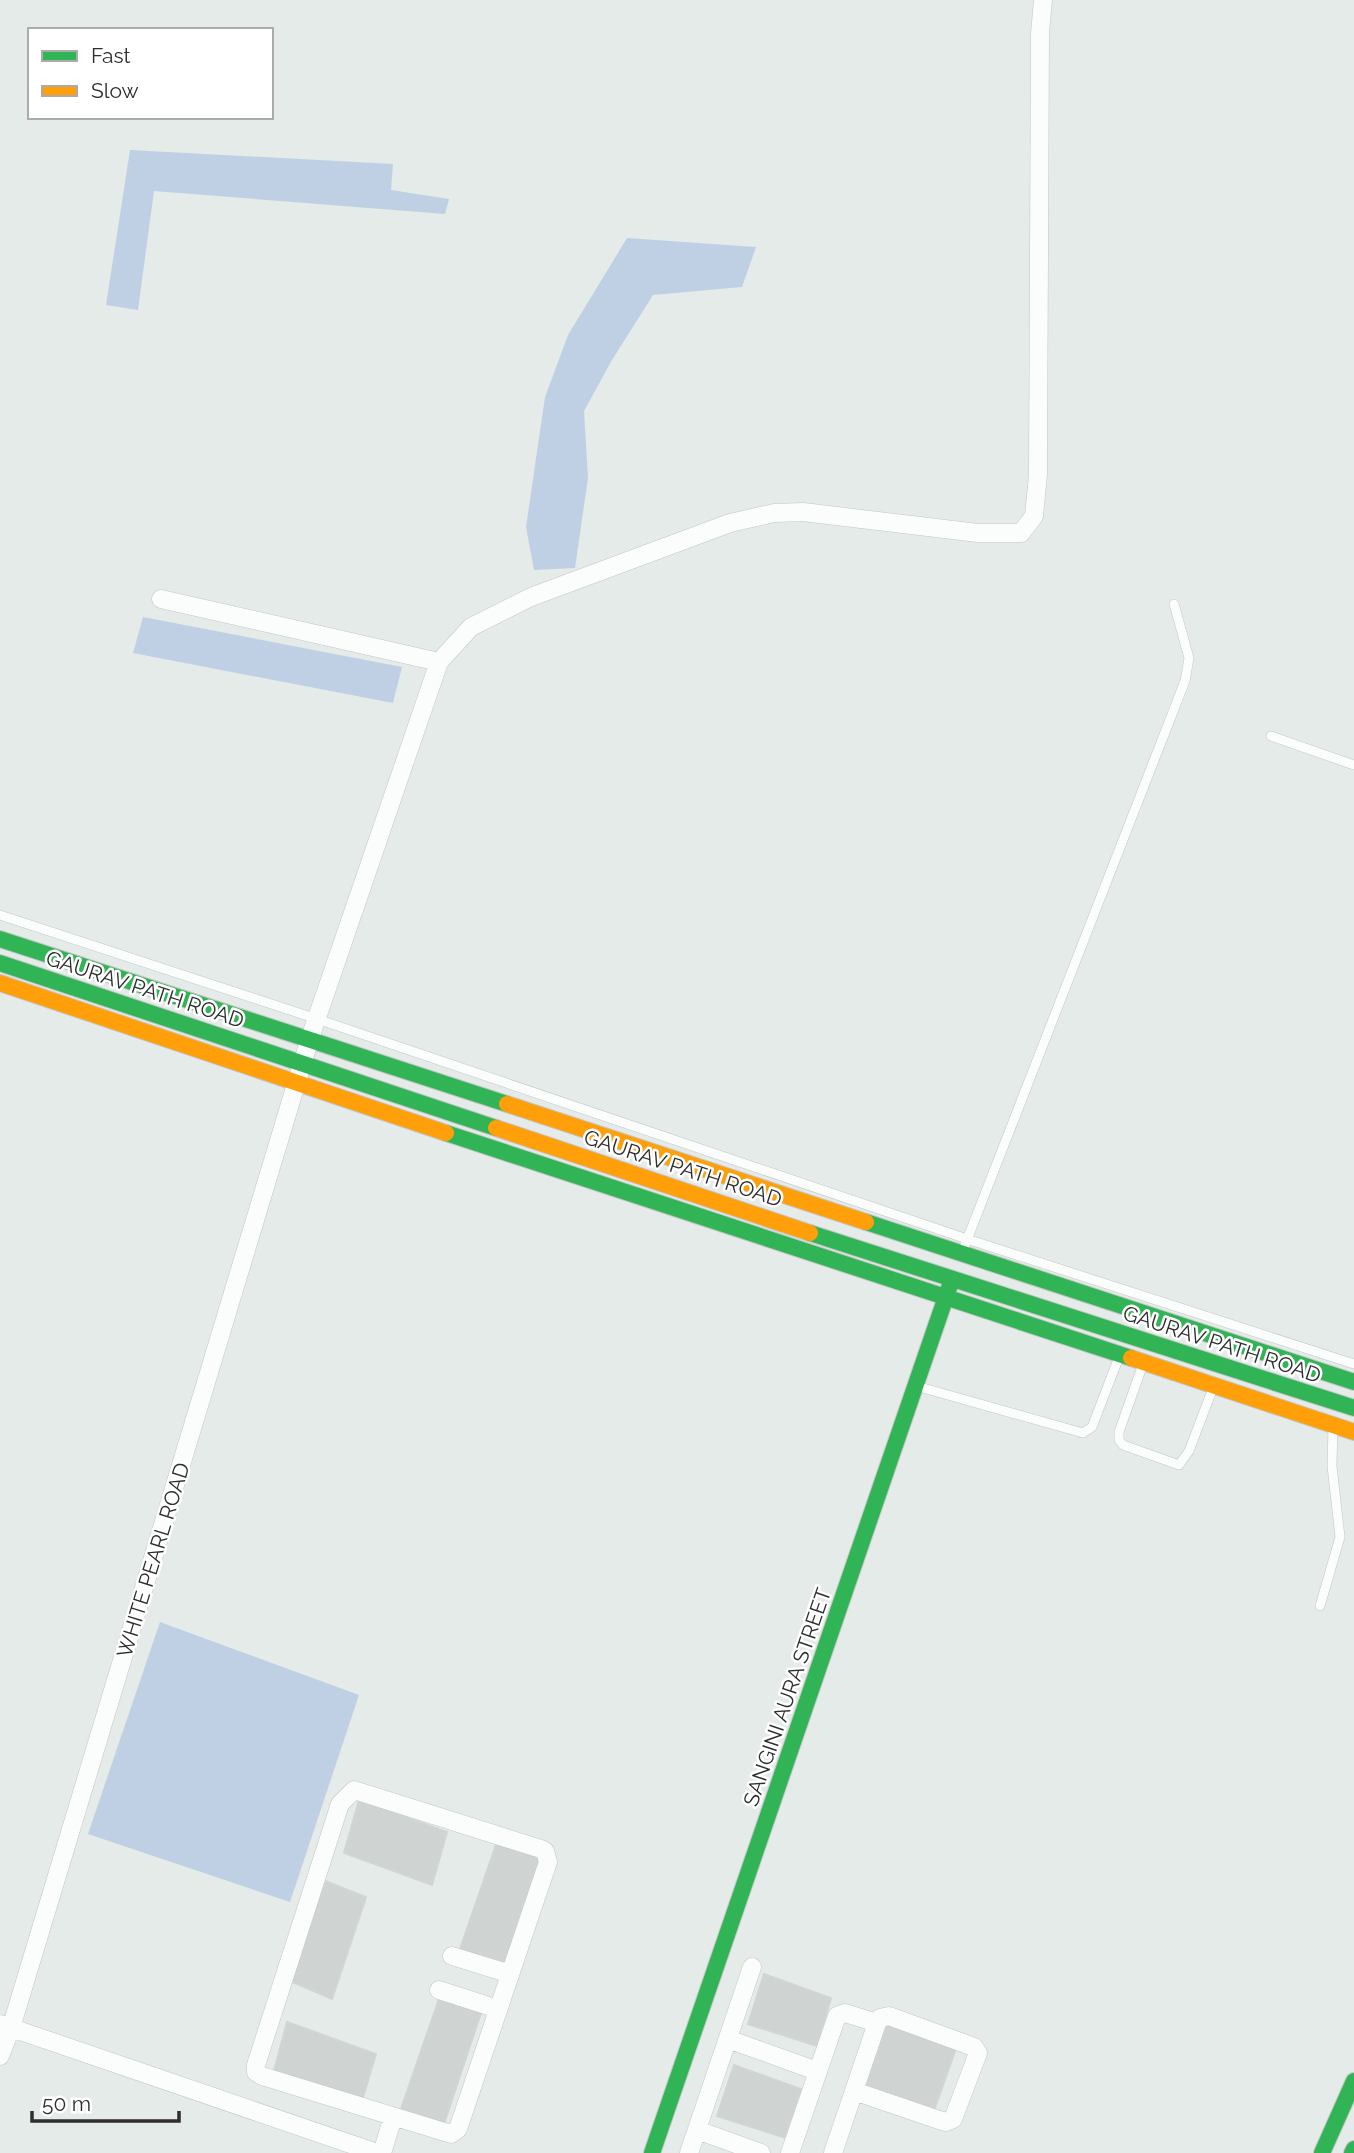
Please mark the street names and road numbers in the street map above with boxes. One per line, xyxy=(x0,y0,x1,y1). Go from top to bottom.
street label: GAURAV PATH ROAD xyxy=(43,945,247,1033)
street label: GAURAV PATH ROAD xyxy=(581,1124,785,1212)
street label: GAURAV PATH ROAD xyxy=(1120,1300,1324,1388)
street label: WHITE PEARL ROAD xyxy=(111,1460,195,1660)
street label: SANGINI AURA STREET xyxy=(738,1585,836,1809)

